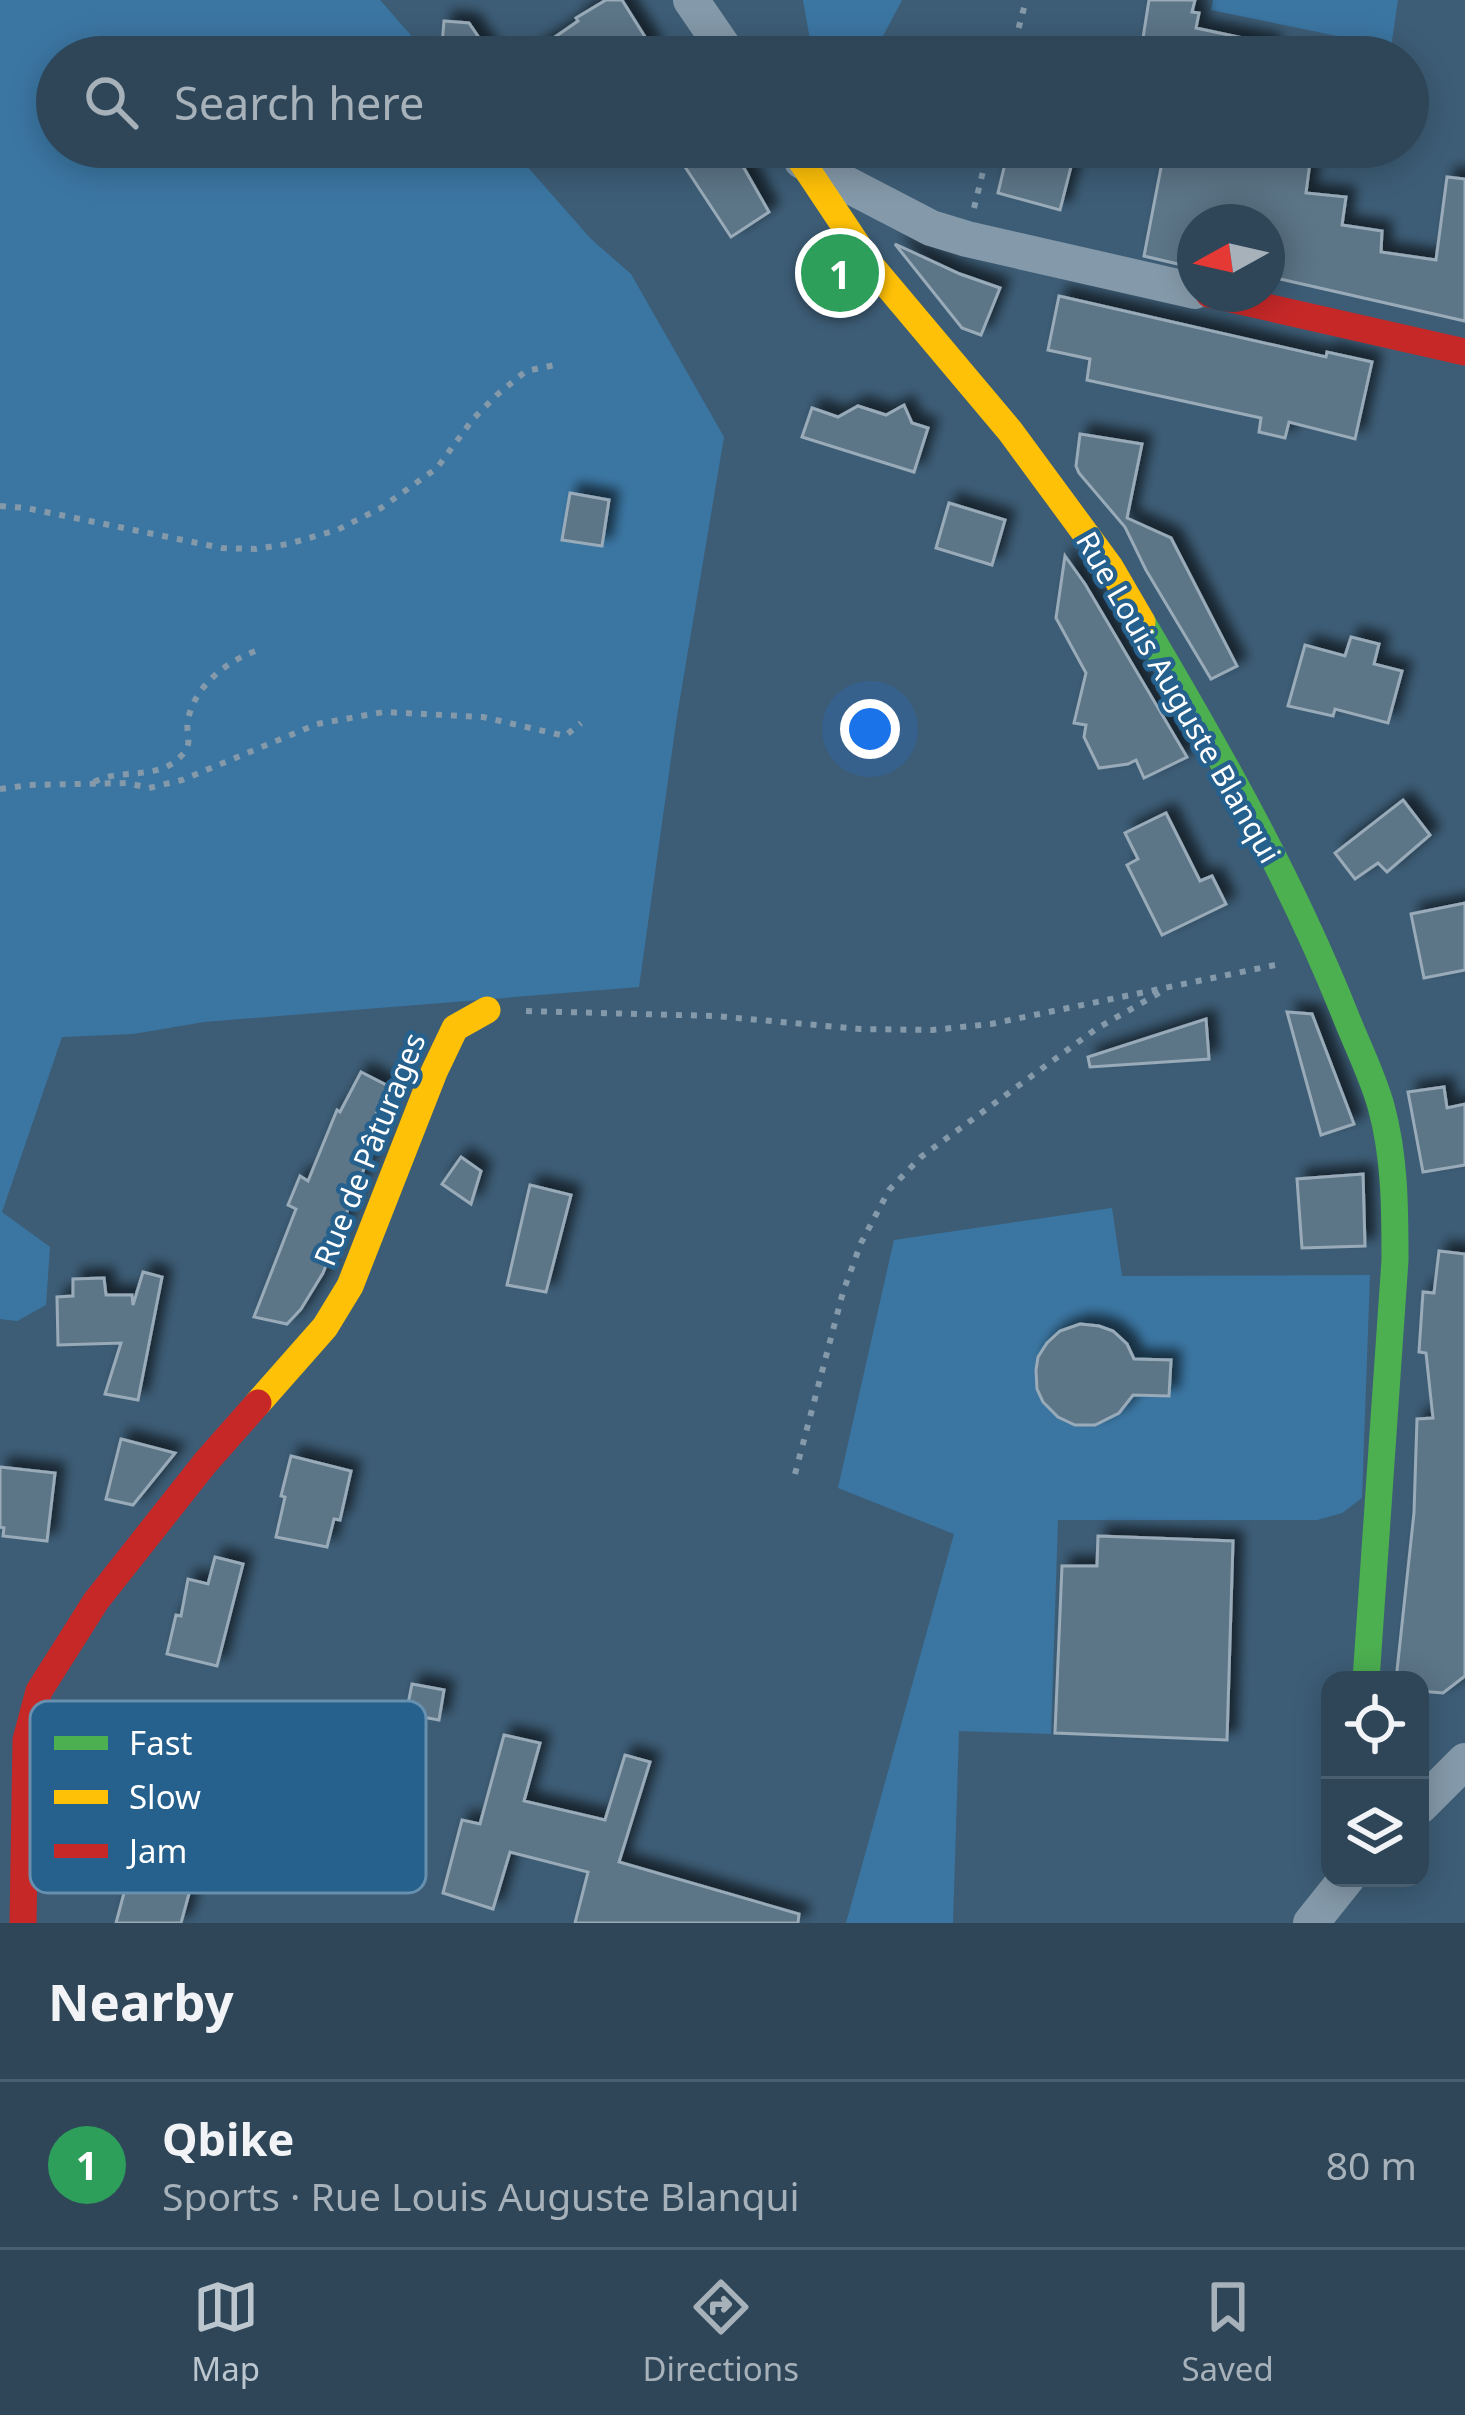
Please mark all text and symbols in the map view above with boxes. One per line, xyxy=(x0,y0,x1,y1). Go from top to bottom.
search box xyxy=(36,36,1429,168)
icon: search xyxy=(78,69,144,135)
text: Search here xyxy=(174,72,424,133)
north arrow xyxy=(1177,204,1285,312)
pin: 1 xyxy=(801,228,879,318)
street label: Rue Louis Auguste Blanqui xyxy=(1067,524,1291,870)
your location xyxy=(840,699,900,759)
street label: Rue de Pâturages xyxy=(304,1026,434,1272)
map controls xyxy=(1321,1671,1429,1887)
button: locate xyxy=(1321,1671,1429,1779)
legend xyxy=(30,1701,426,1893)
text: Fast xyxy=(129,1720,192,1765)
text: Slow xyxy=(129,1774,201,1819)
button: layers xyxy=(1321,1779,1429,1887)
text: Jam xyxy=(126,1828,187,1873)
text: Nearby xyxy=(48,1966,234,2036)
text: Qbike xyxy=(162,2108,294,2169)
text: 1 xyxy=(76,2138,98,2191)
text: 80 m xyxy=(1326,2138,1417,2191)
text: Sports · Rue Louis Auguste Blanqui xyxy=(162,2169,800,2222)
tab: Map xyxy=(191,2274,260,2391)
tab: Directions xyxy=(642,2274,799,2391)
tab: Saved xyxy=(1181,2274,1274,2391)

